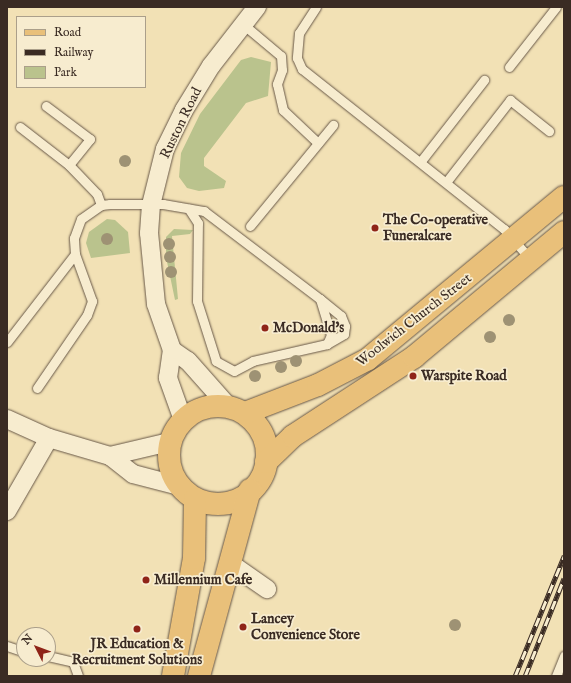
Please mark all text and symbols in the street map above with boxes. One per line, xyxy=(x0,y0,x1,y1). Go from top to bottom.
legend xyxy=(16,16,146,88)
text: Road xyxy=(54,25,81,40)
text: Railway xyxy=(54,45,93,60)
text: Park xyxy=(54,65,77,80)
street label: Ruston Road xyxy=(157,85,205,161)
place label: The Co-operative Funeralcare xyxy=(383,212,488,244)
marker: The Co-operative Funeralcare xyxy=(370,223,380,233)
street label: Woolwich Church Street xyxy=(353,270,475,370)
place label: McDonald's xyxy=(273,320,344,336)
marker: McDonald's xyxy=(260,323,270,333)
place label: Warspite Road xyxy=(421,368,507,384)
marker: Warspite Road xyxy=(408,371,418,381)
place label: Millennium Cafe xyxy=(154,572,252,588)
marker: Millennium Cafe xyxy=(141,575,151,585)
place label: Lancey Convenience Store xyxy=(251,611,360,644)
marker: Lancey Convenience Store xyxy=(238,622,248,632)
marker: JR Education & Recruitment Solutions xyxy=(132,624,142,634)
north arrow xyxy=(16,627,56,667)
text: N xyxy=(19,631,36,648)
place label: JR Education & Recruitment Solutions xyxy=(72,636,202,668)

